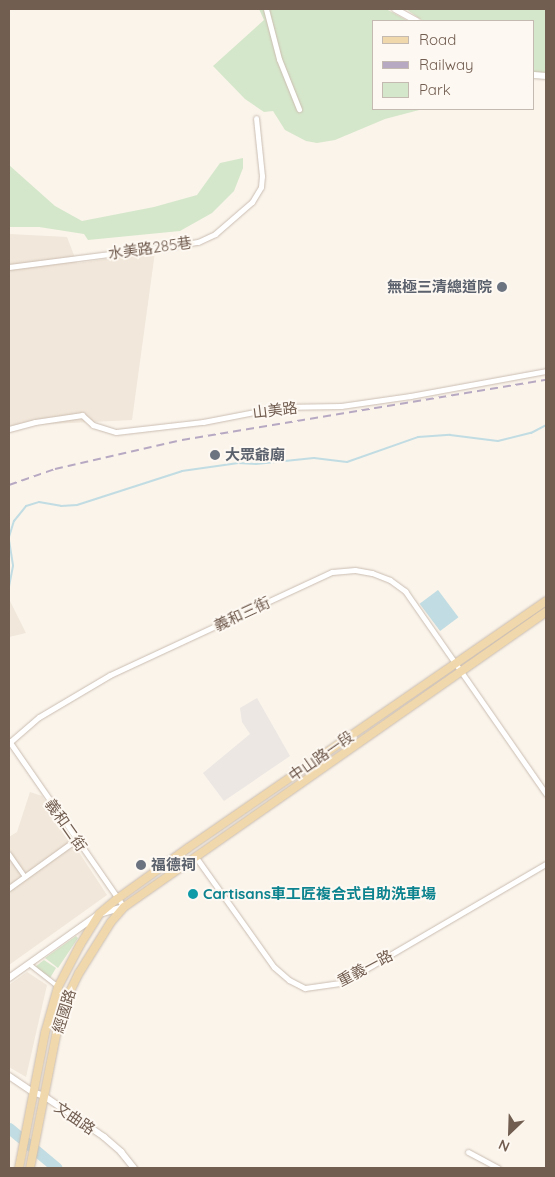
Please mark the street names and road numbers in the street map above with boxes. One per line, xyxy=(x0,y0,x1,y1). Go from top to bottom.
street label: 水美路285巷 xyxy=(107,233,193,263)
street label: 山美路 xyxy=(252,398,298,422)
street label: 義和三街 xyxy=(211,593,273,635)
street label: 中山路一段 xyxy=(285,727,357,785)
street label: 義和二街 xyxy=(41,795,91,855)
street label: 重義一路 xyxy=(334,946,396,990)
street label: 經國路 xyxy=(49,987,79,1035)
street label: 文曲路 xyxy=(51,1098,99,1138)

